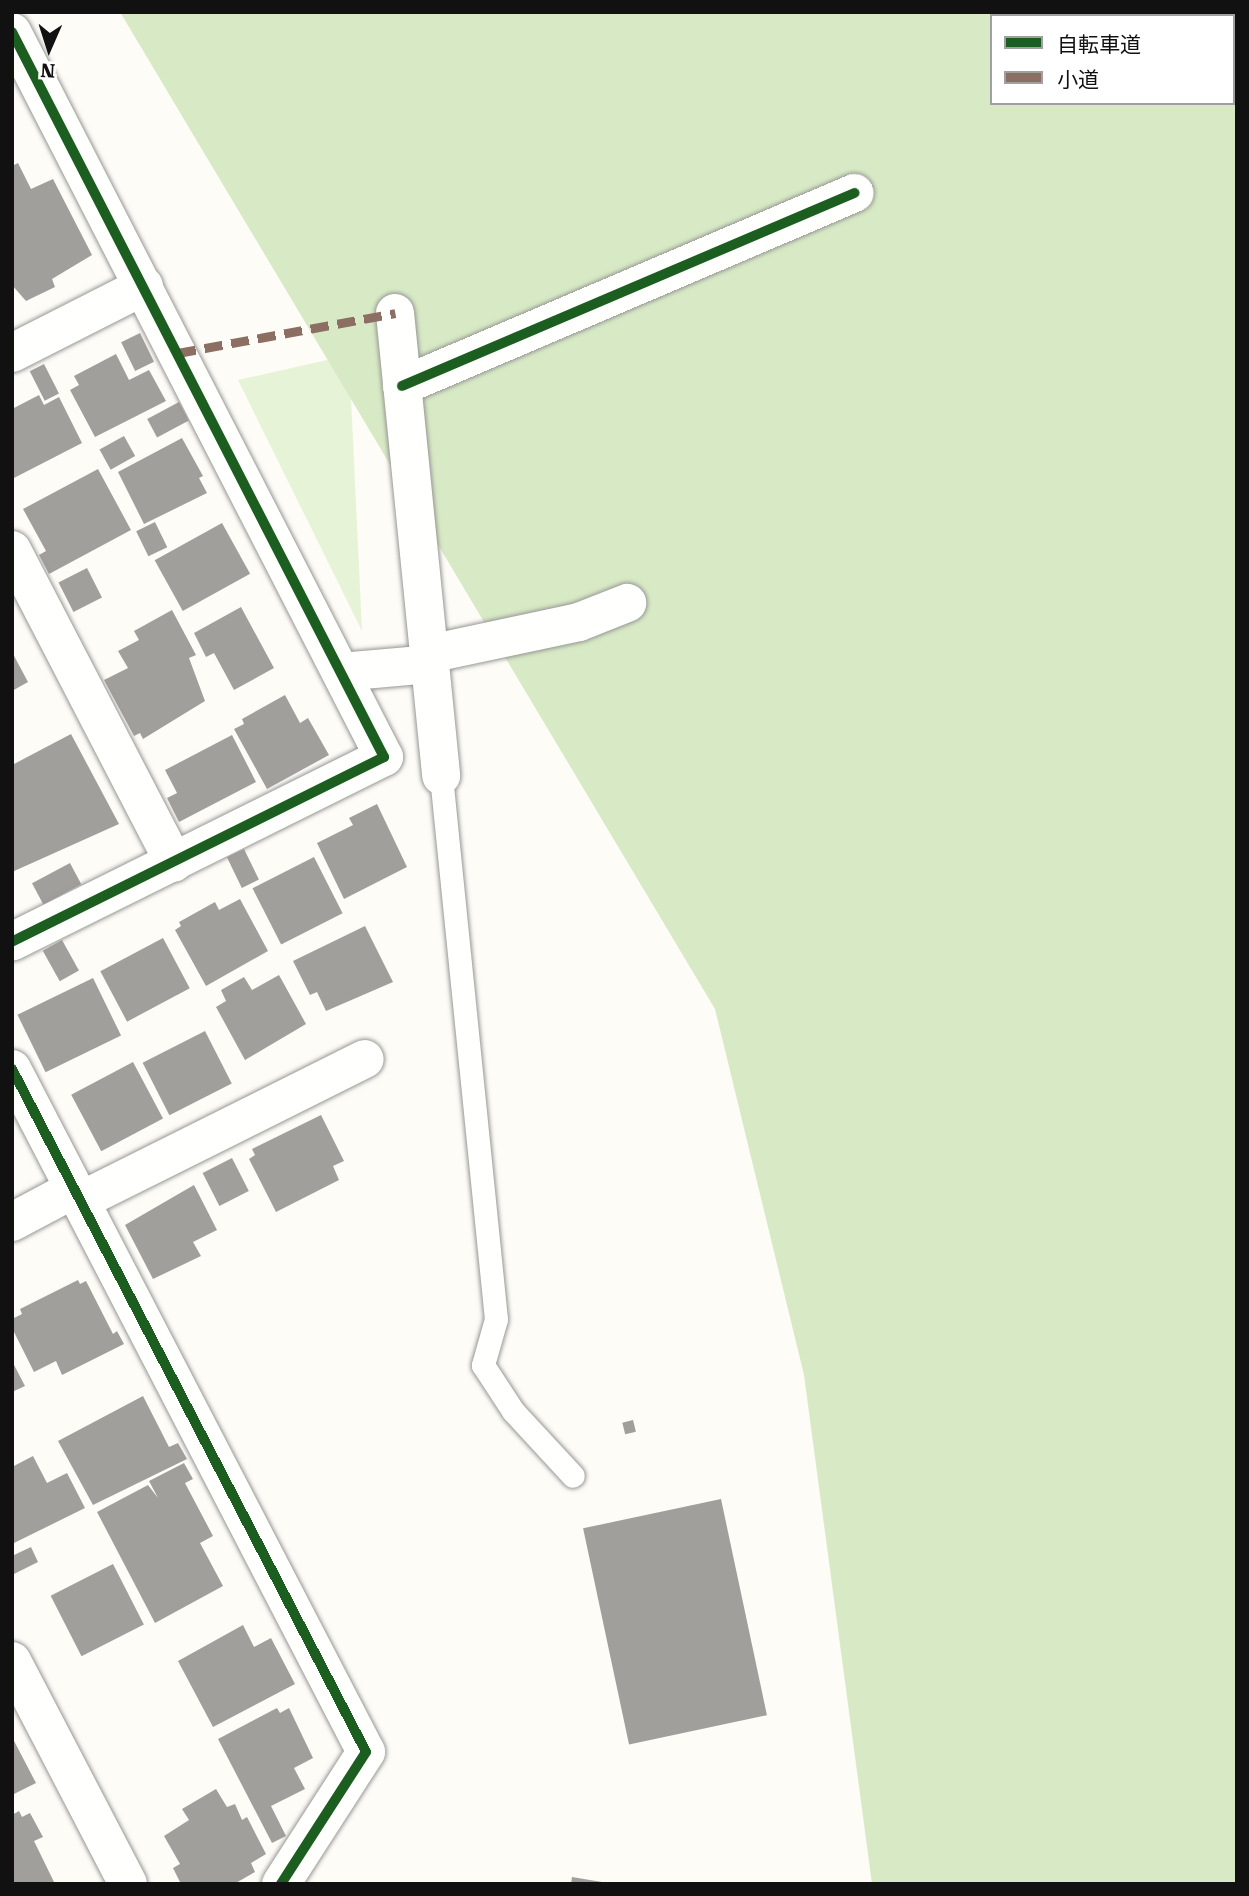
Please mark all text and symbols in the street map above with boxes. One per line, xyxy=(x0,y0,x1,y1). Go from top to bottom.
north arrow xyxy=(14,14,84,84)
legend xyxy=(990,14,1235,105)
text: 自転車道 xyxy=(1057,33,1141,57)
text: N xyxy=(40,59,56,82)
text: 小道 xyxy=(1057,68,1099,92)

